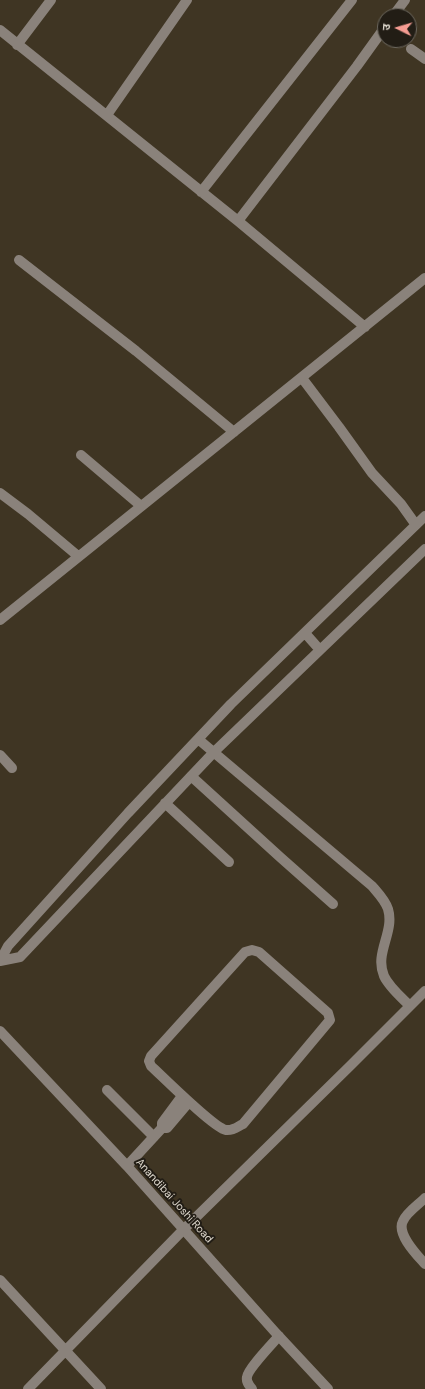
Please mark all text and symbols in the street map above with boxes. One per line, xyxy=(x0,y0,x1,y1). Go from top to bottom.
north arrow xyxy=(377,8,417,48)
text: उ xyxy=(379,23,393,31)
street label: Anandibai Joshi Road xyxy=(133,1156,215,1246)

